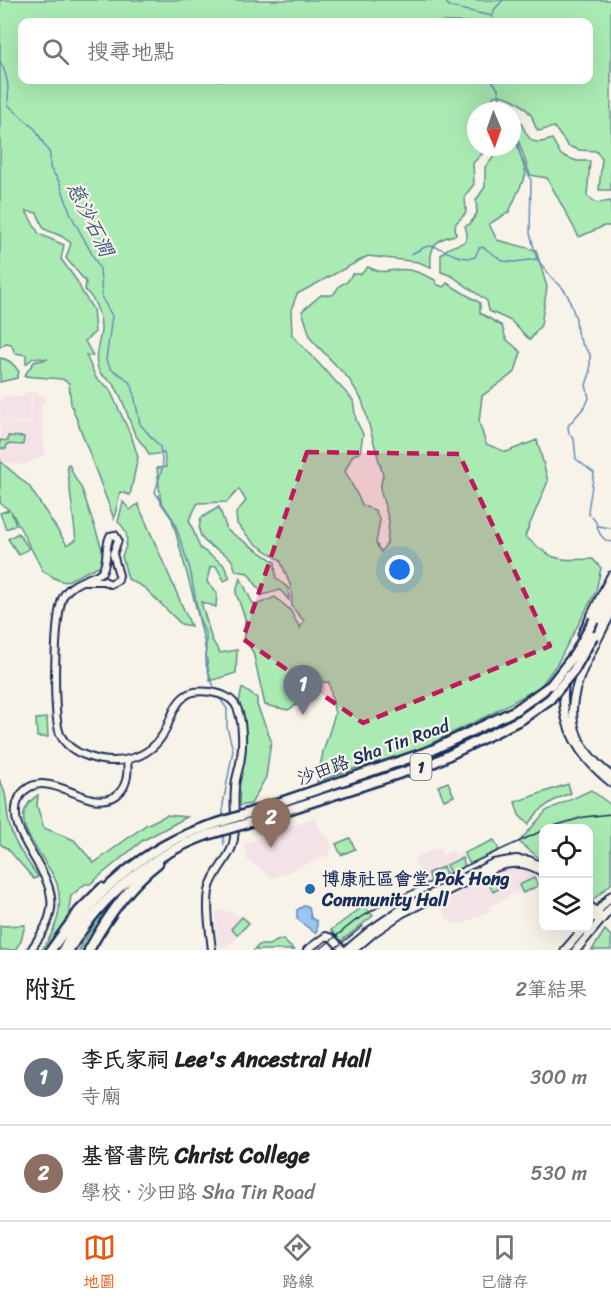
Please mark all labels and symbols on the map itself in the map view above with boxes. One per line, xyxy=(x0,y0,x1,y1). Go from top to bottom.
north arrow xyxy=(467,102,521,156)
water label: 慈沙石澗 xyxy=(57,175,124,264)
your location xyxy=(385,555,414,584)
pin: 1 xyxy=(284,666,322,715)
street label: 沙田路 Sha Tin Road xyxy=(292,709,455,794)
road number: 1 xyxy=(410,754,432,780)
pin: 2 xyxy=(252,798,290,848)
place label: 博康社區會堂 Pok Hong Community Hall xyxy=(321,863,510,916)
marker: 博康社區會堂 Pok Hong Community Hall xyxy=(303,882,317,896)

